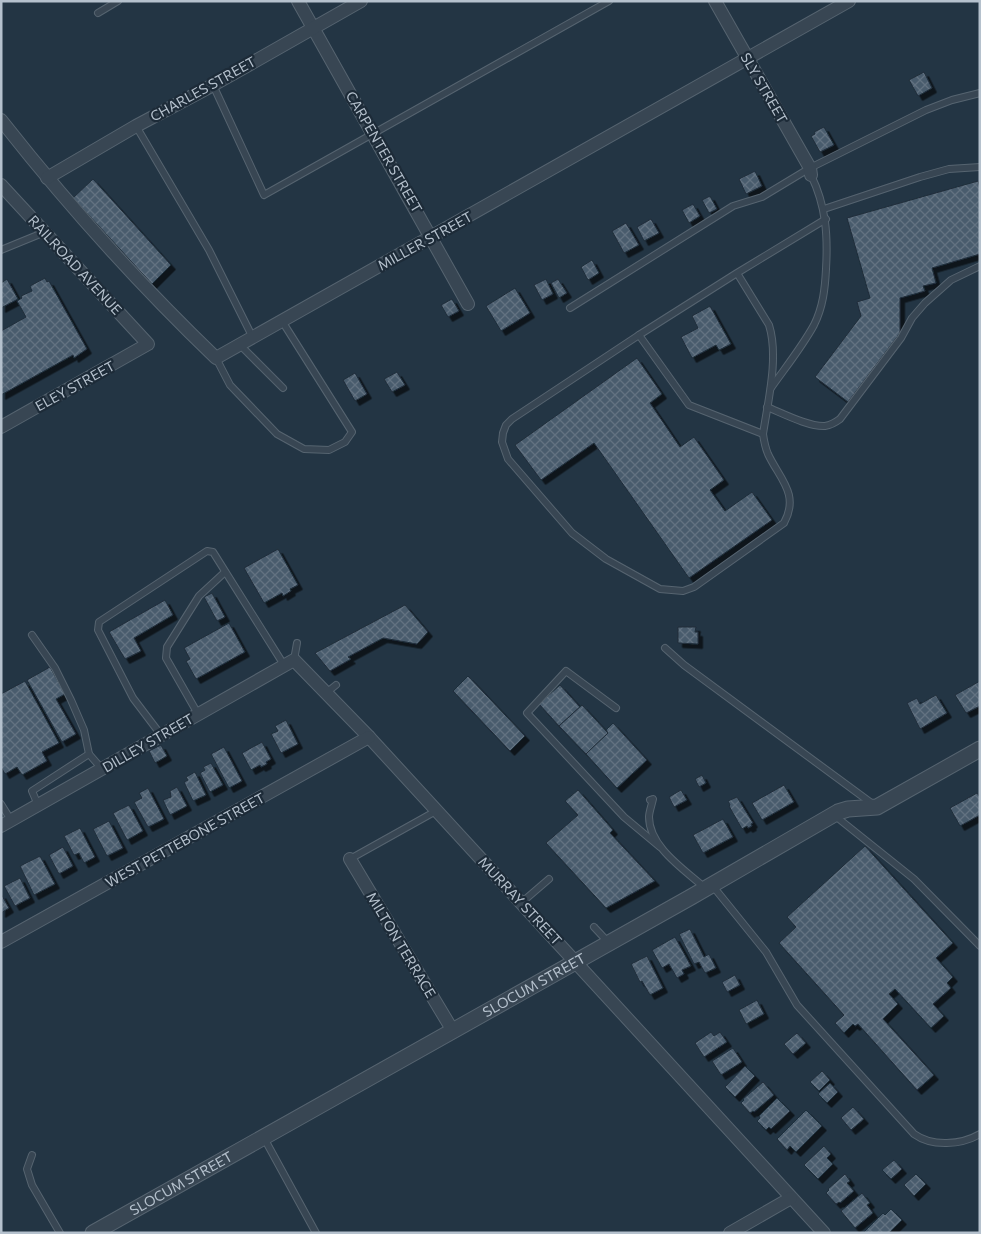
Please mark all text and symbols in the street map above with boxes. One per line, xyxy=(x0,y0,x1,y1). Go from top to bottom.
street label: SLY STREET xyxy=(737,50,791,126)
street label: CHARLES STREET xyxy=(147,52,259,125)
street label: CARPENTER STREET xyxy=(343,88,426,216)
street label: MILLER STREET xyxy=(374,207,475,274)
street label: RAILROAD AVENUE xyxy=(25,212,126,318)
street label: ELEY STREET xyxy=(32,357,118,414)
street label: DILLEY STREET xyxy=(99,710,196,776)
street label: WEST PETTEBONE STREET xyxy=(102,789,267,891)
street label: MURRAY STREET xyxy=(475,853,566,948)
street label: MILTON TERRACE xyxy=(363,889,440,1001)
street label: SLOCUM STREET xyxy=(479,949,588,1020)
street label: SLOCUM STREET xyxy=(126,1147,235,1219)

